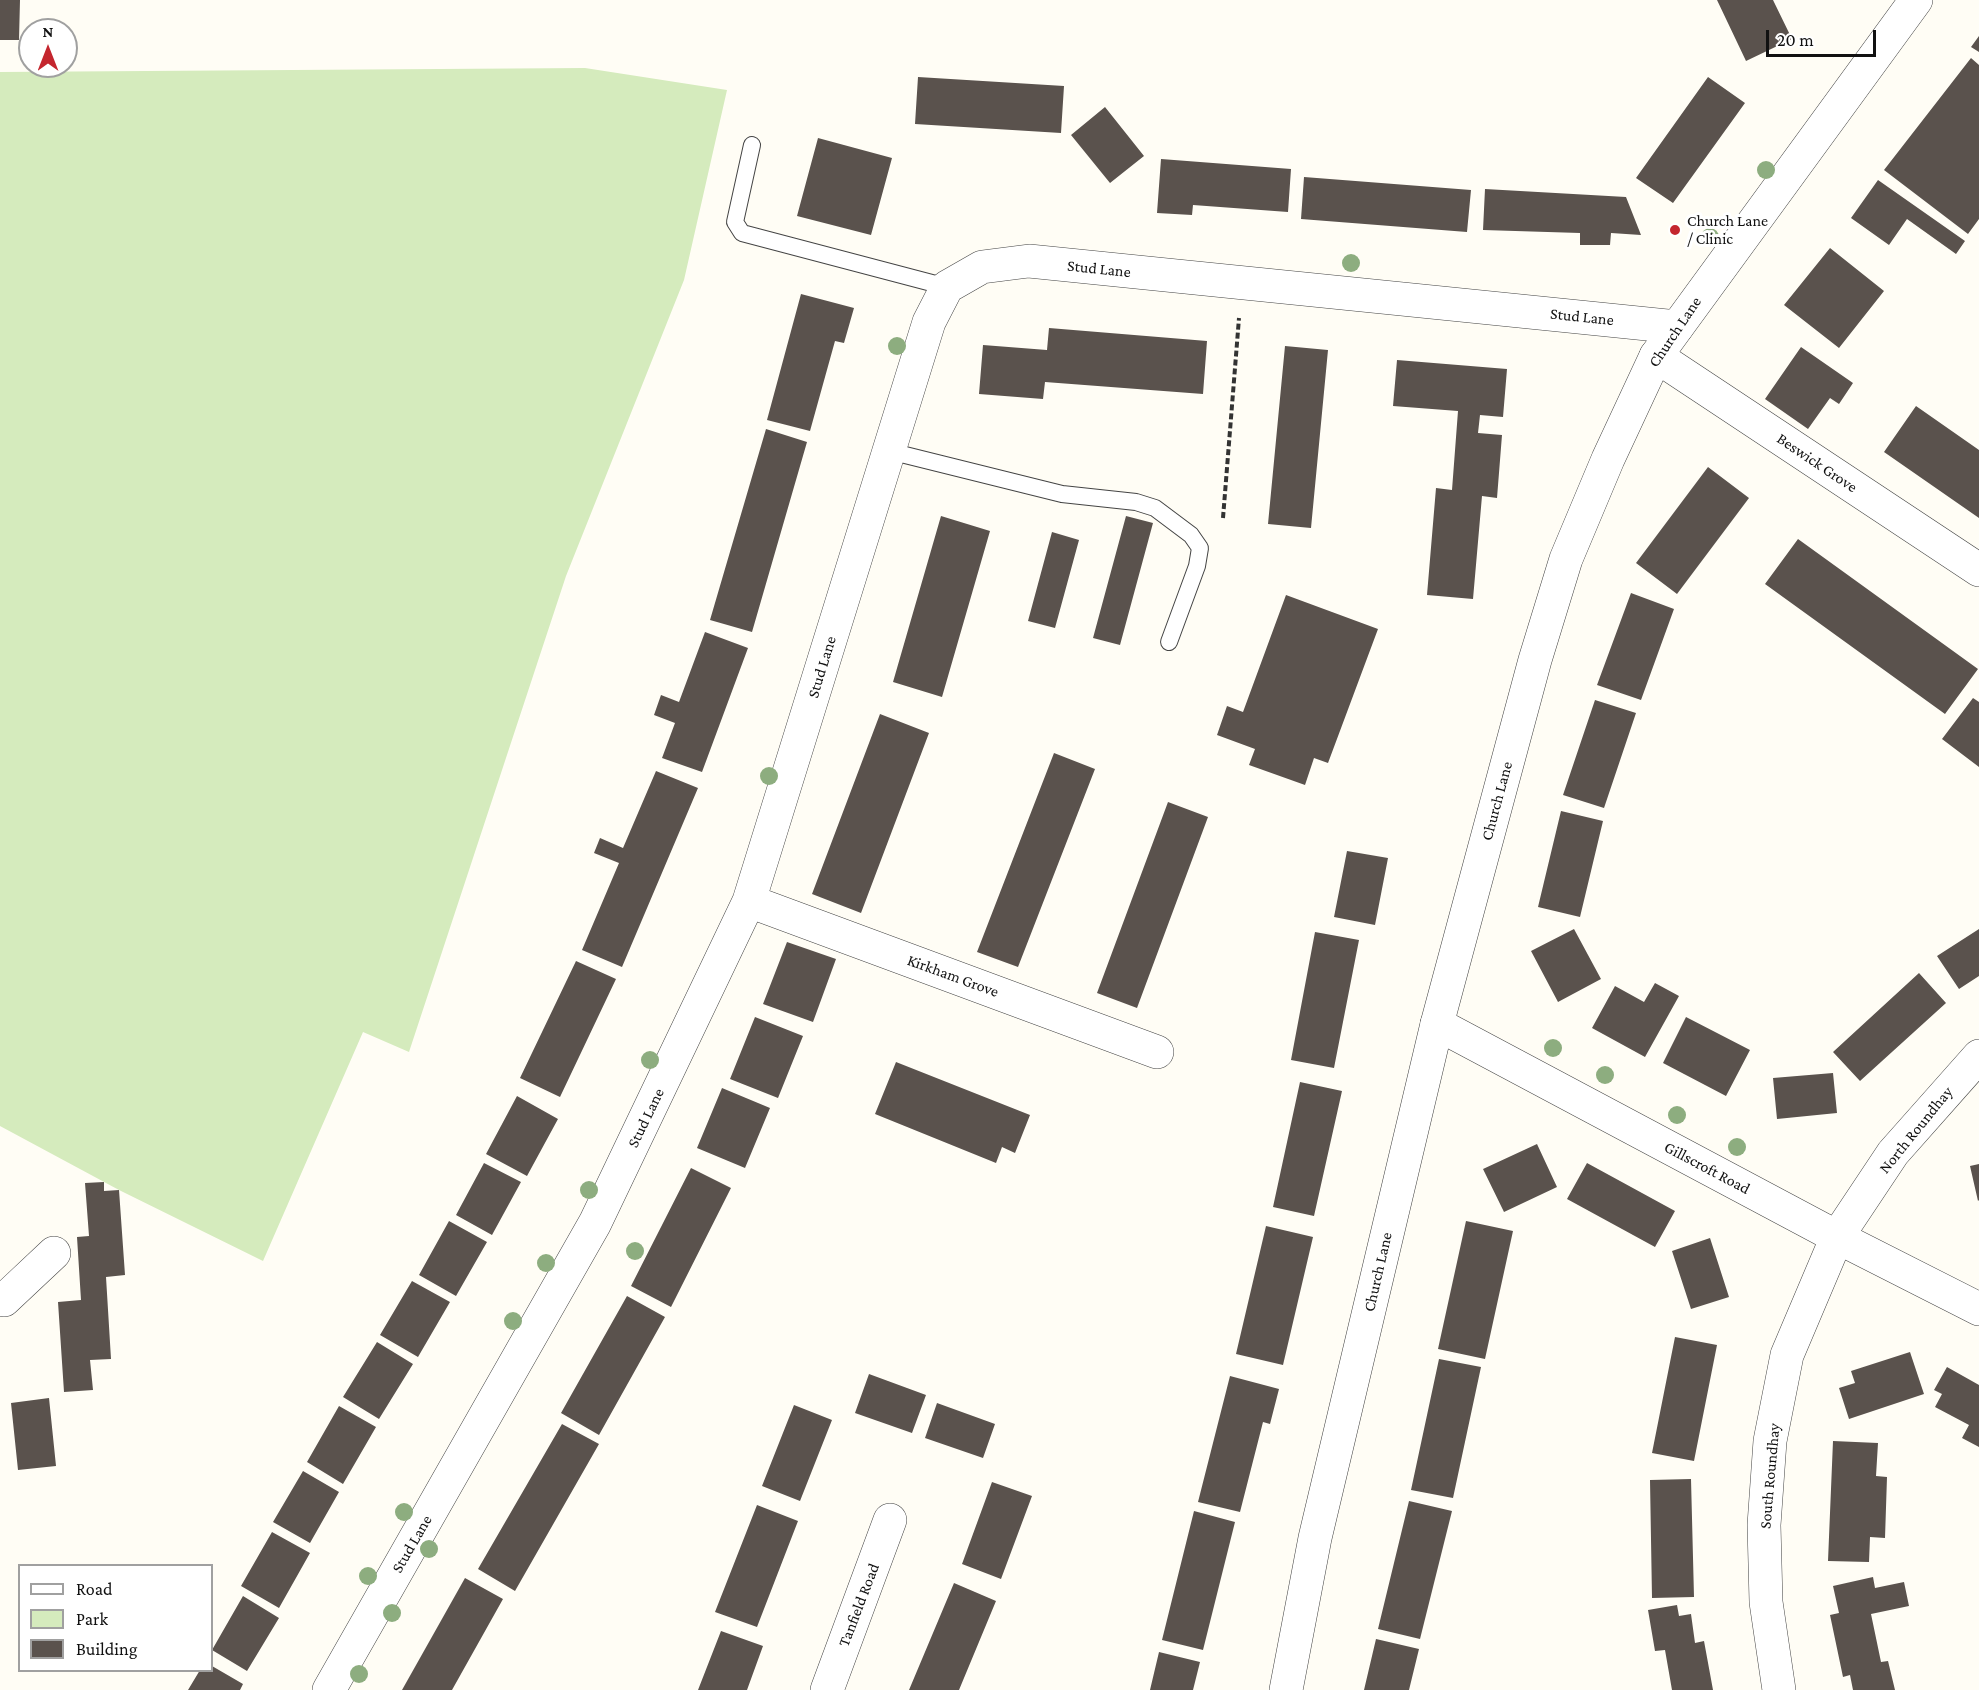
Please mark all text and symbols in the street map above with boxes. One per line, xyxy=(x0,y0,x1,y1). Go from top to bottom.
north arrow xyxy=(18,18,78,78)
scale bar xyxy=(1769,18,1878,56)
text: N xyxy=(43,23,53,40)
text: 20 m xyxy=(1777,30,1814,50)
place label: Church Lane / Clinic xyxy=(1687,211,1768,249)
marker: Church Lane / Clinic xyxy=(1668,223,1682,237)
street label: Stud Lane xyxy=(1066,256,1132,282)
street label: Church Lane xyxy=(1644,293,1706,371)
street label: Stud Lane xyxy=(1549,304,1615,330)
street label: Beswick Grove xyxy=(1773,429,1861,497)
street label: Stud Lane xyxy=(804,634,840,700)
street label: Church Lane xyxy=(1477,759,1517,843)
street label: Kirkham Grove xyxy=(905,951,1001,1001)
street label: North Roundhay xyxy=(1875,1083,1957,1177)
street label: Stud Lane xyxy=(623,1085,669,1151)
street label: Gillscroft Road xyxy=(1661,1137,1753,1199)
street label: Church Lane xyxy=(1360,1230,1396,1314)
street label: South Roundhay xyxy=(1756,1422,1784,1530)
street label: Stud Lane xyxy=(388,1512,436,1576)
street label: Tanfield Road xyxy=(834,1561,884,1649)
legend xyxy=(18,1564,213,1672)
text: Road xyxy=(76,1579,113,1599)
text: Park xyxy=(76,1609,108,1629)
text: Building xyxy=(76,1639,137,1659)

